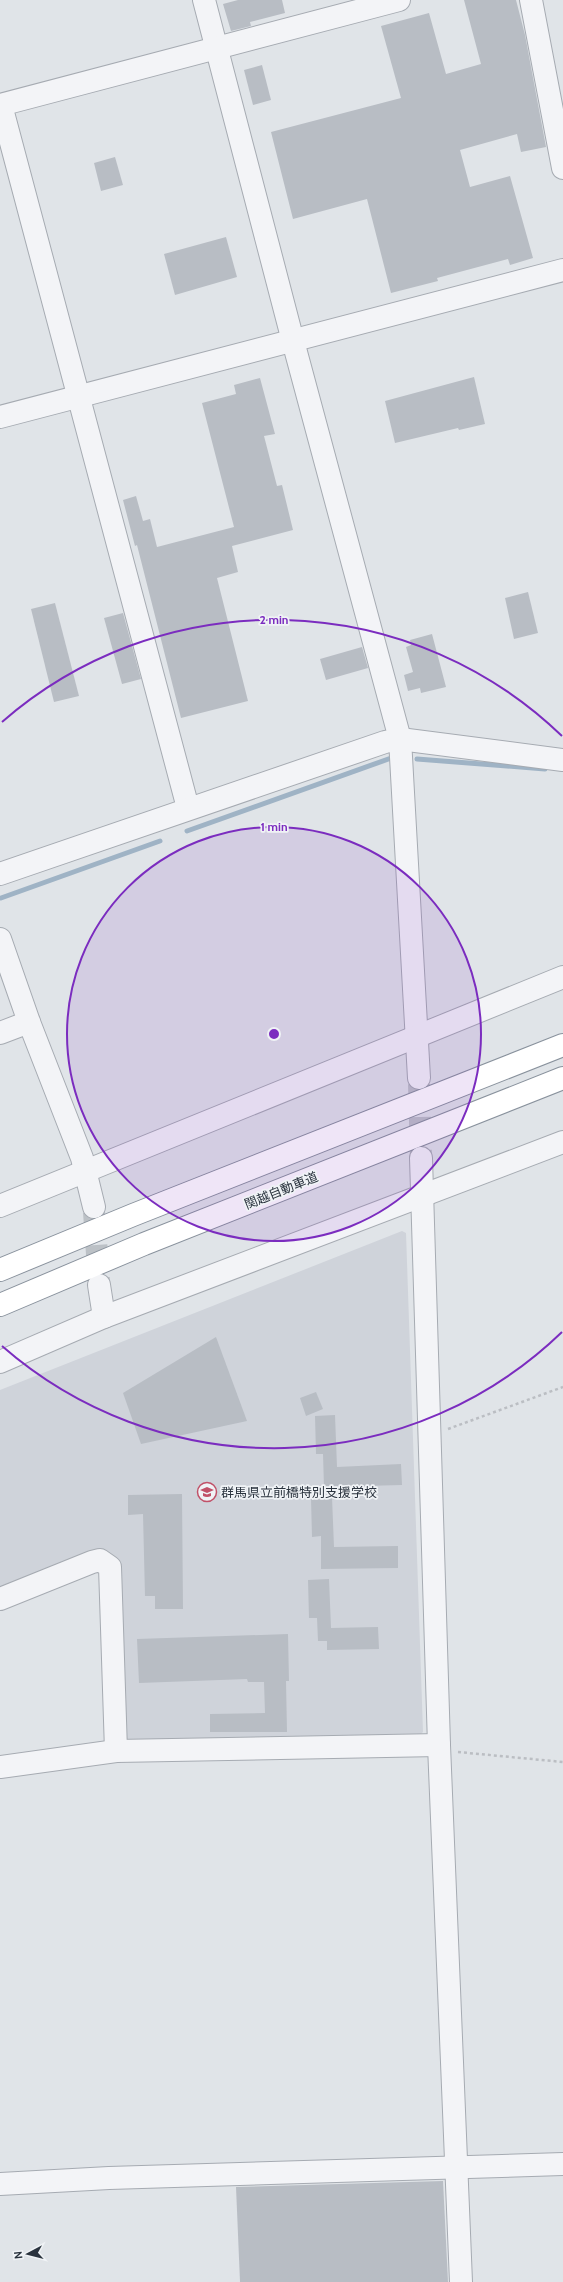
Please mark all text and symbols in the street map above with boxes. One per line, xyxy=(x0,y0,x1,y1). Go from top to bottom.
text: 2 min xyxy=(260,612,288,627)
text: 1 min xyxy=(260,819,288,834)
centre of rings xyxy=(267,1027,281,1041)
street label: 関越自動車道 xyxy=(242,1168,320,1212)
school or university icon: 群馬県立前橋特別支援学校 xyxy=(196,1481,218,1503)
place label: 群馬県立前橋特別支援学校 xyxy=(221,1484,377,1500)
north arrow xyxy=(8,2234,48,2274)
text: N xyxy=(11,2251,25,2260)

